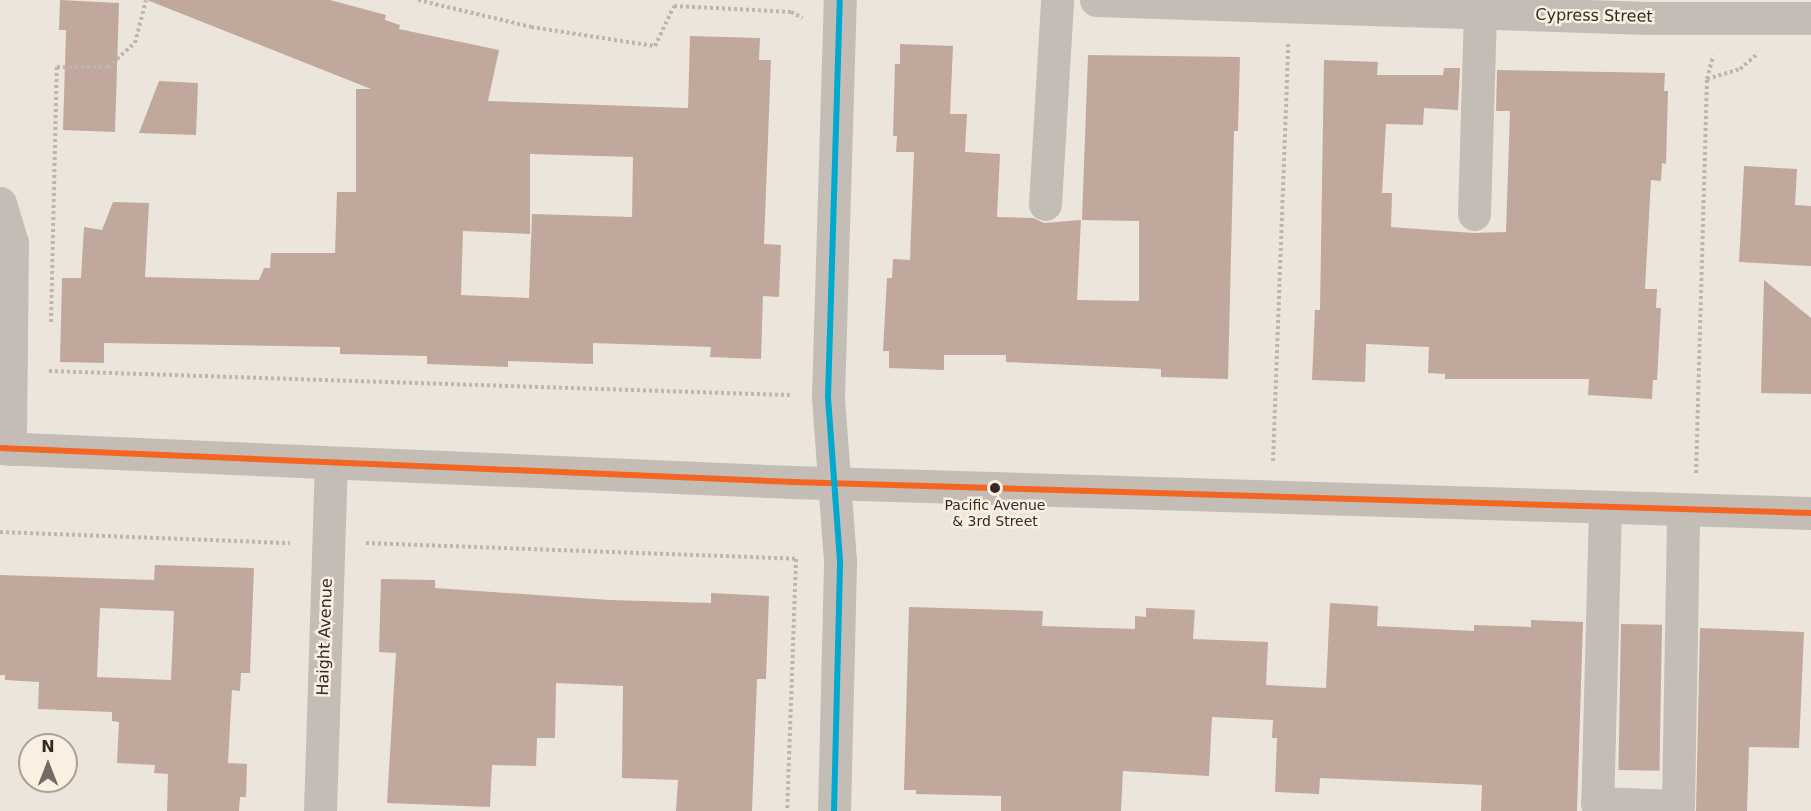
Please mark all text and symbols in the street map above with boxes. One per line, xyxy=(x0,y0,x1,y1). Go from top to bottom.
street label: Cypress Street xyxy=(1535,5,1653,27)
marker: Pacific Avenue & 3rd Street xyxy=(989,482,1001,494)
place label: Pacific Avenue & 3rd Street xyxy=(945,497,1045,530)
street label: Haight Avenue xyxy=(313,578,337,696)
north arrow xyxy=(18,733,78,793)
text: N xyxy=(41,737,55,756)

